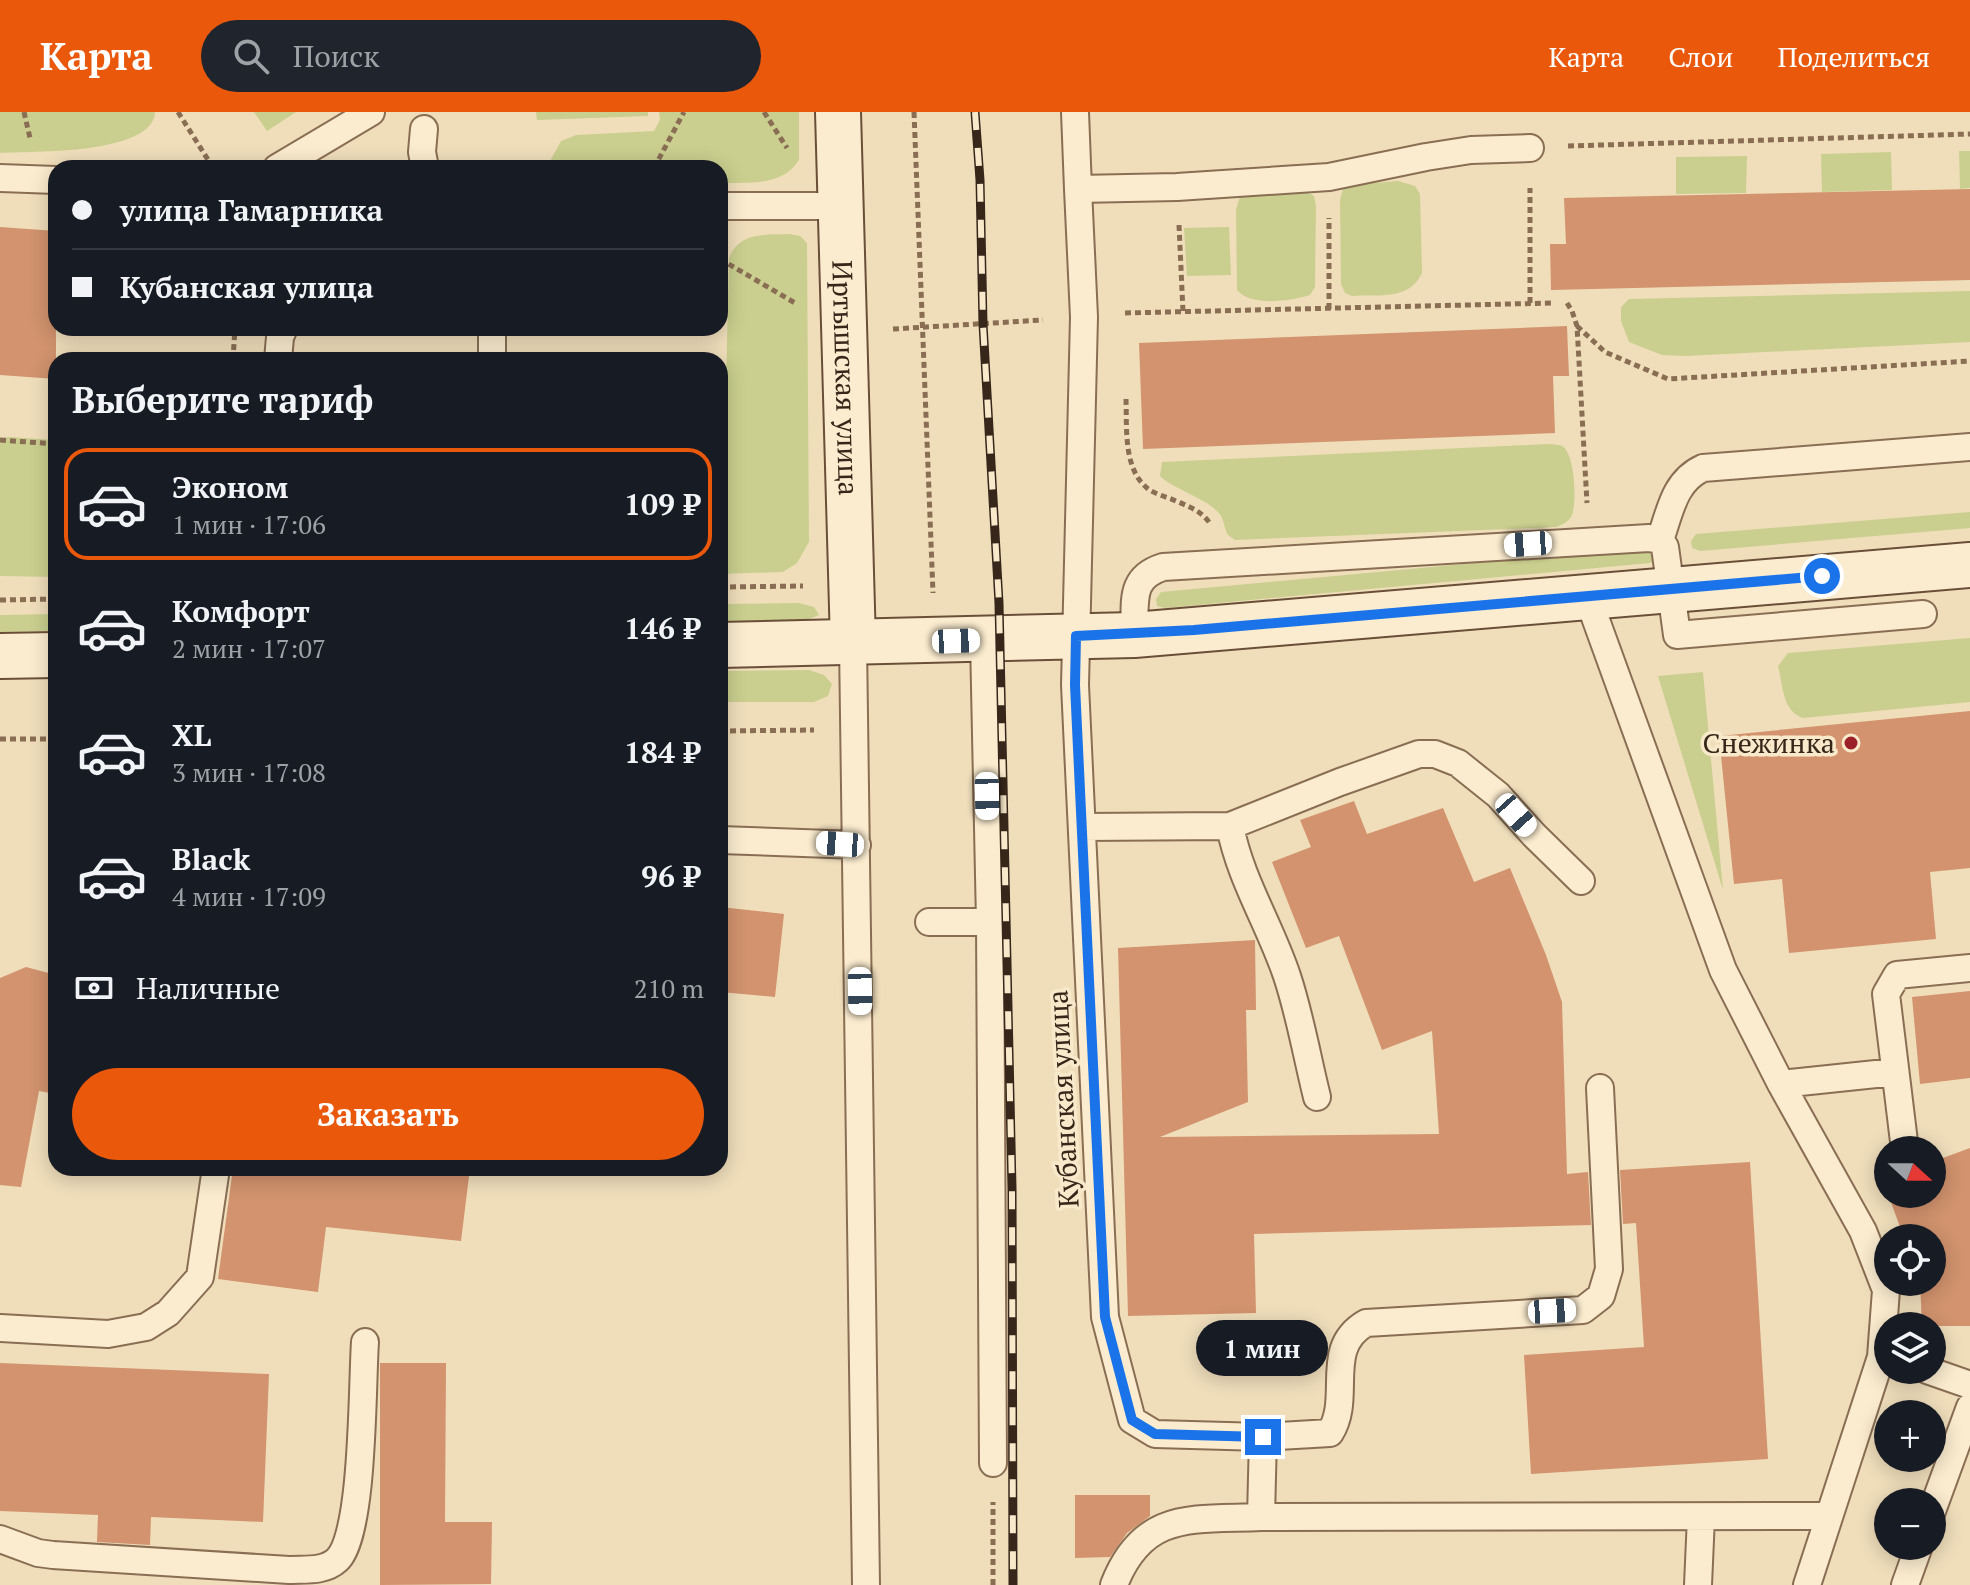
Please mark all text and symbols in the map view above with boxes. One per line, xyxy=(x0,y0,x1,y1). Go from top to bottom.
search box xyxy=(201,20,761,92)
text: Карта xyxy=(40,31,153,81)
icon: search xyxy=(229,34,273,78)
text: Поиск xyxy=(293,36,379,76)
text: Карта xyxy=(1549,38,1624,75)
text: Слои xyxy=(1668,38,1733,75)
text: Поделиться xyxy=(1777,38,1930,75)
text: улица Гамарника xyxy=(120,190,383,230)
street label: Иртышская улица xyxy=(824,260,868,496)
text: Кубанская улица xyxy=(120,267,374,307)
text: Выберите тариф xyxy=(72,376,373,423)
text: Эконом xyxy=(172,467,288,507)
icon: car xyxy=(76,468,148,540)
text: 109 ₽ xyxy=(624,484,700,524)
text: 1 мин · 17:06 xyxy=(172,507,326,541)
car xyxy=(1503,530,1553,558)
route start xyxy=(1804,558,1840,594)
text: Комфорт xyxy=(172,591,310,631)
icon: car xyxy=(76,592,148,664)
text: 146 ₽ xyxy=(624,608,700,648)
car xyxy=(932,628,980,654)
text: 2 мин · 17:07 xyxy=(172,631,326,665)
text: XL xyxy=(172,715,211,755)
icon: car xyxy=(76,716,148,788)
place label: Снежинка xyxy=(1702,724,1835,761)
text: 184 ₽ xyxy=(624,732,700,772)
marker: Снежинка xyxy=(1842,734,1860,752)
text: 3 мин · 17:08 xyxy=(172,755,326,789)
car xyxy=(975,772,999,820)
car xyxy=(1491,789,1541,841)
car xyxy=(815,830,865,858)
text: Black xyxy=(172,839,250,879)
icon: car xyxy=(76,840,148,912)
text: 96 ₽ xyxy=(641,856,700,896)
text: 4 мин · 17:09 xyxy=(172,879,326,913)
icon: cash xyxy=(72,966,116,1010)
car xyxy=(848,967,872,1015)
text: Наличные xyxy=(136,968,280,1008)
text: 210 m xyxy=(634,971,704,1005)
street label: Кубанская улица xyxy=(1038,989,1087,1209)
button: Заказать xyxy=(72,1068,704,1160)
north arrow xyxy=(1874,1136,1946,1208)
map controls xyxy=(1874,1136,1946,1560)
button: locate xyxy=(1874,1224,1946,1296)
car xyxy=(1527,1298,1577,1324)
button: layers xyxy=(1874,1312,1946,1384)
callout: 1 мин xyxy=(1197,1321,1329,1377)
text: 1 мин xyxy=(1223,1331,1301,1365)
button: + xyxy=(1874,1400,1946,1472)
route end xyxy=(1245,1419,1281,1455)
button: − xyxy=(1874,1488,1946,1560)

